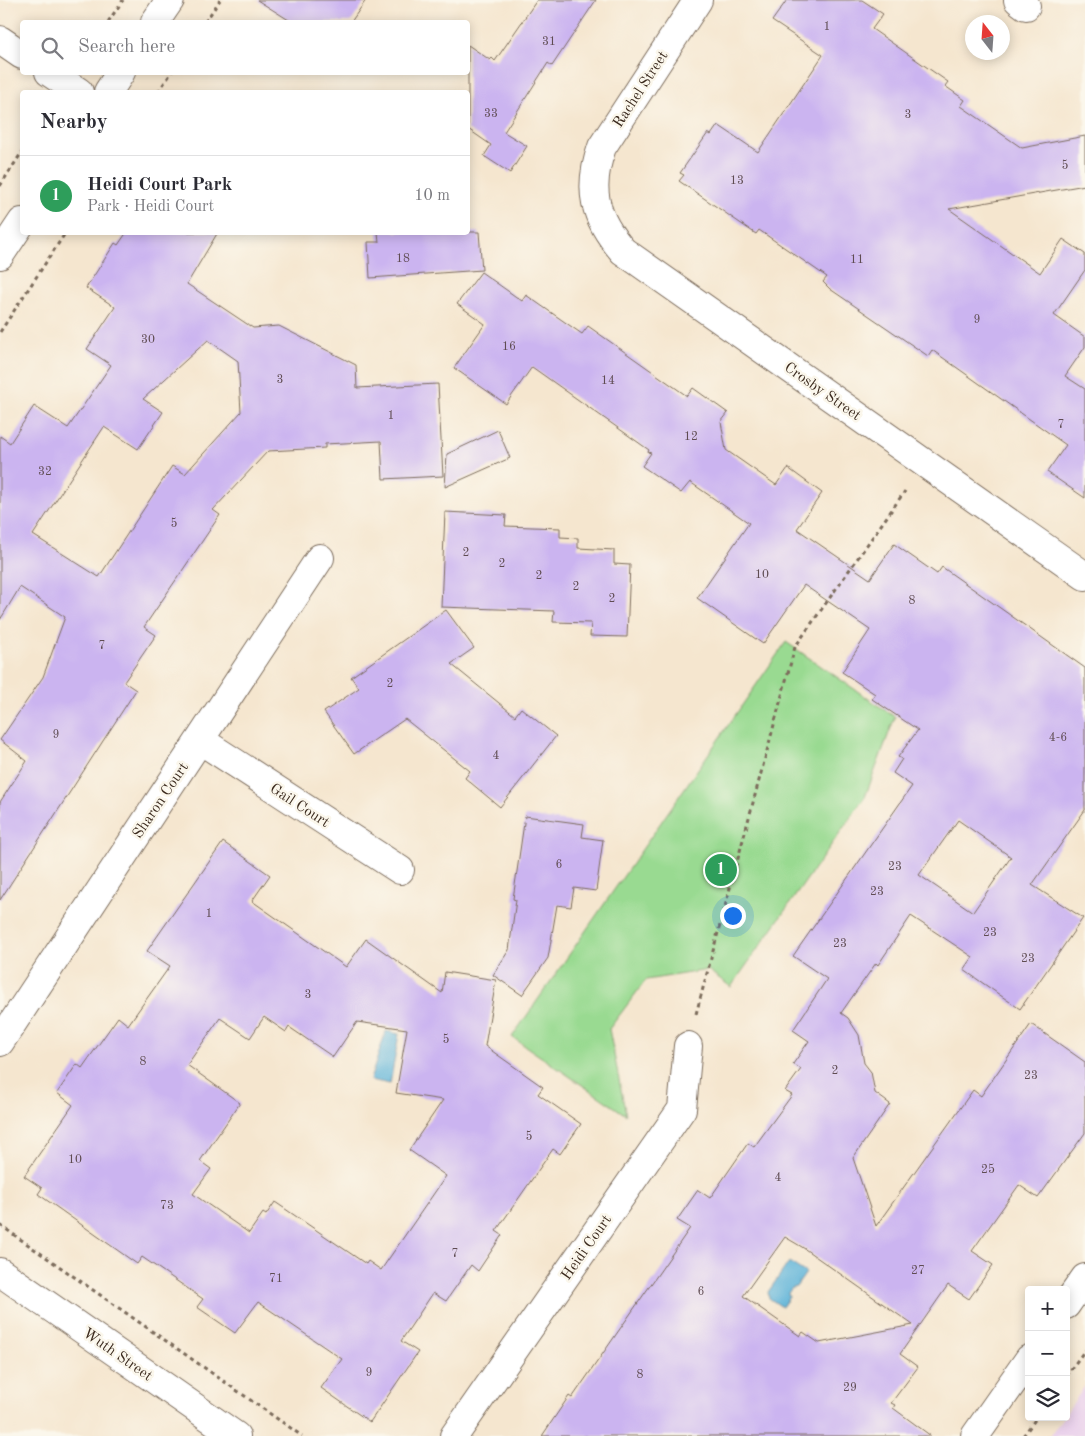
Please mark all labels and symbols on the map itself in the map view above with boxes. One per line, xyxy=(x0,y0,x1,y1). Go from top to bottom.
north arrow xyxy=(965,15,1010,60)
house number: 1 xyxy=(824,21,830,33)
house number: 31 xyxy=(542,36,556,48)
street label: Rachel Street xyxy=(611,49,671,131)
house number: 33 xyxy=(484,108,498,120)
house number: 3 xyxy=(905,109,911,121)
house number: 5 xyxy=(1062,159,1069,172)
house number: 13 xyxy=(730,175,744,187)
house number: 18 xyxy=(396,253,410,265)
house number: 11 xyxy=(850,254,864,266)
house number: 9 xyxy=(974,314,980,326)
house number: 30 xyxy=(141,334,155,346)
house number: 16 xyxy=(502,341,516,353)
street label: Crosby Street xyxy=(781,360,863,424)
house number: 3 xyxy=(277,374,283,386)
house number: 14 xyxy=(601,375,615,387)
house number: 1 xyxy=(388,410,394,422)
house number: 7 xyxy=(1058,419,1064,431)
house number: 12 xyxy=(684,431,698,443)
house number: 32 xyxy=(38,466,52,478)
house number: 5 xyxy=(171,517,178,530)
house number: 2 xyxy=(463,547,469,559)
house number: 2 xyxy=(499,558,505,570)
house number: 10 xyxy=(755,569,769,581)
house number: 2 xyxy=(536,570,542,582)
house number: 2 xyxy=(573,581,579,593)
house number: 2 xyxy=(609,593,615,605)
house number: 8 xyxy=(909,595,916,607)
house number: 7 xyxy=(99,640,105,652)
house number: 2 xyxy=(387,678,393,690)
house number: 9 xyxy=(53,729,59,741)
house number: 4-6 xyxy=(1049,732,1067,744)
house number: 4 xyxy=(493,750,500,762)
street label: Sharon Court xyxy=(131,760,192,841)
street label: Gail Court xyxy=(267,782,332,831)
pin: 1 xyxy=(705,851,737,889)
house number: 6 xyxy=(556,859,563,871)
house number: 23 xyxy=(888,861,902,873)
house number: 23 xyxy=(870,886,884,898)
your location xyxy=(720,903,746,929)
house number: 1 xyxy=(206,908,212,920)
house number: 23 xyxy=(983,927,997,939)
house number: 23 xyxy=(833,938,847,950)
house number: 23 xyxy=(1021,953,1035,965)
house number: 3 xyxy=(305,989,311,1001)
house number: 5 xyxy=(443,1033,450,1046)
house number: 8 xyxy=(140,1056,147,1068)
house number: 2 xyxy=(832,1065,838,1077)
house number: 23 xyxy=(1024,1070,1038,1082)
house number: 5 xyxy=(526,1130,533,1143)
house number: 10 xyxy=(68,1154,82,1166)
house number: 25 xyxy=(981,1163,995,1176)
house number: 4 xyxy=(775,1172,782,1184)
house number: 73 xyxy=(160,1200,174,1212)
street label: Heidi Court xyxy=(559,1213,615,1283)
house number: 7 xyxy=(452,1248,458,1260)
house number: 27 xyxy=(911,1265,925,1277)
house number: 71 xyxy=(269,1273,283,1285)
house number: 6 xyxy=(698,1286,705,1298)
street label: Wuth Street xyxy=(80,1326,155,1385)
house number: 9 xyxy=(366,1367,372,1379)
house number: 8 xyxy=(637,1369,644,1381)
house number: 29 xyxy=(843,1382,857,1394)

